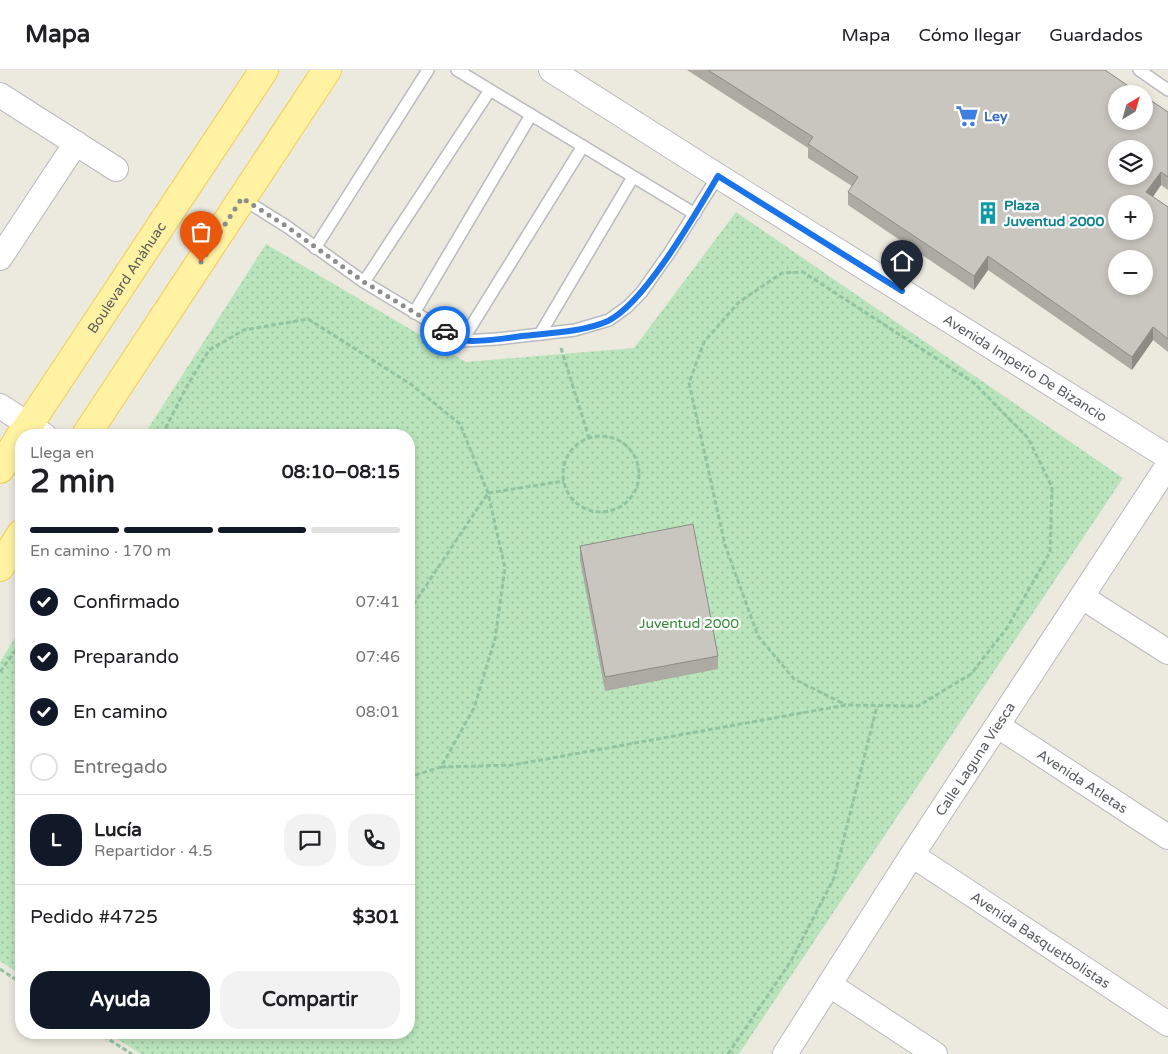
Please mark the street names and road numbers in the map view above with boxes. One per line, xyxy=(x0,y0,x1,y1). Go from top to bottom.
street label: Boulevard Anáhuac xyxy=(83,219,169,336)
street label: Avenida Imperio De Bizancio xyxy=(940,310,1110,425)
street label: Calle Laguna Viesca xyxy=(932,699,1019,819)
street label: Avenida Atletas xyxy=(1034,746,1131,817)
street label: Avenida Basquetbolistas xyxy=(968,888,1114,992)

